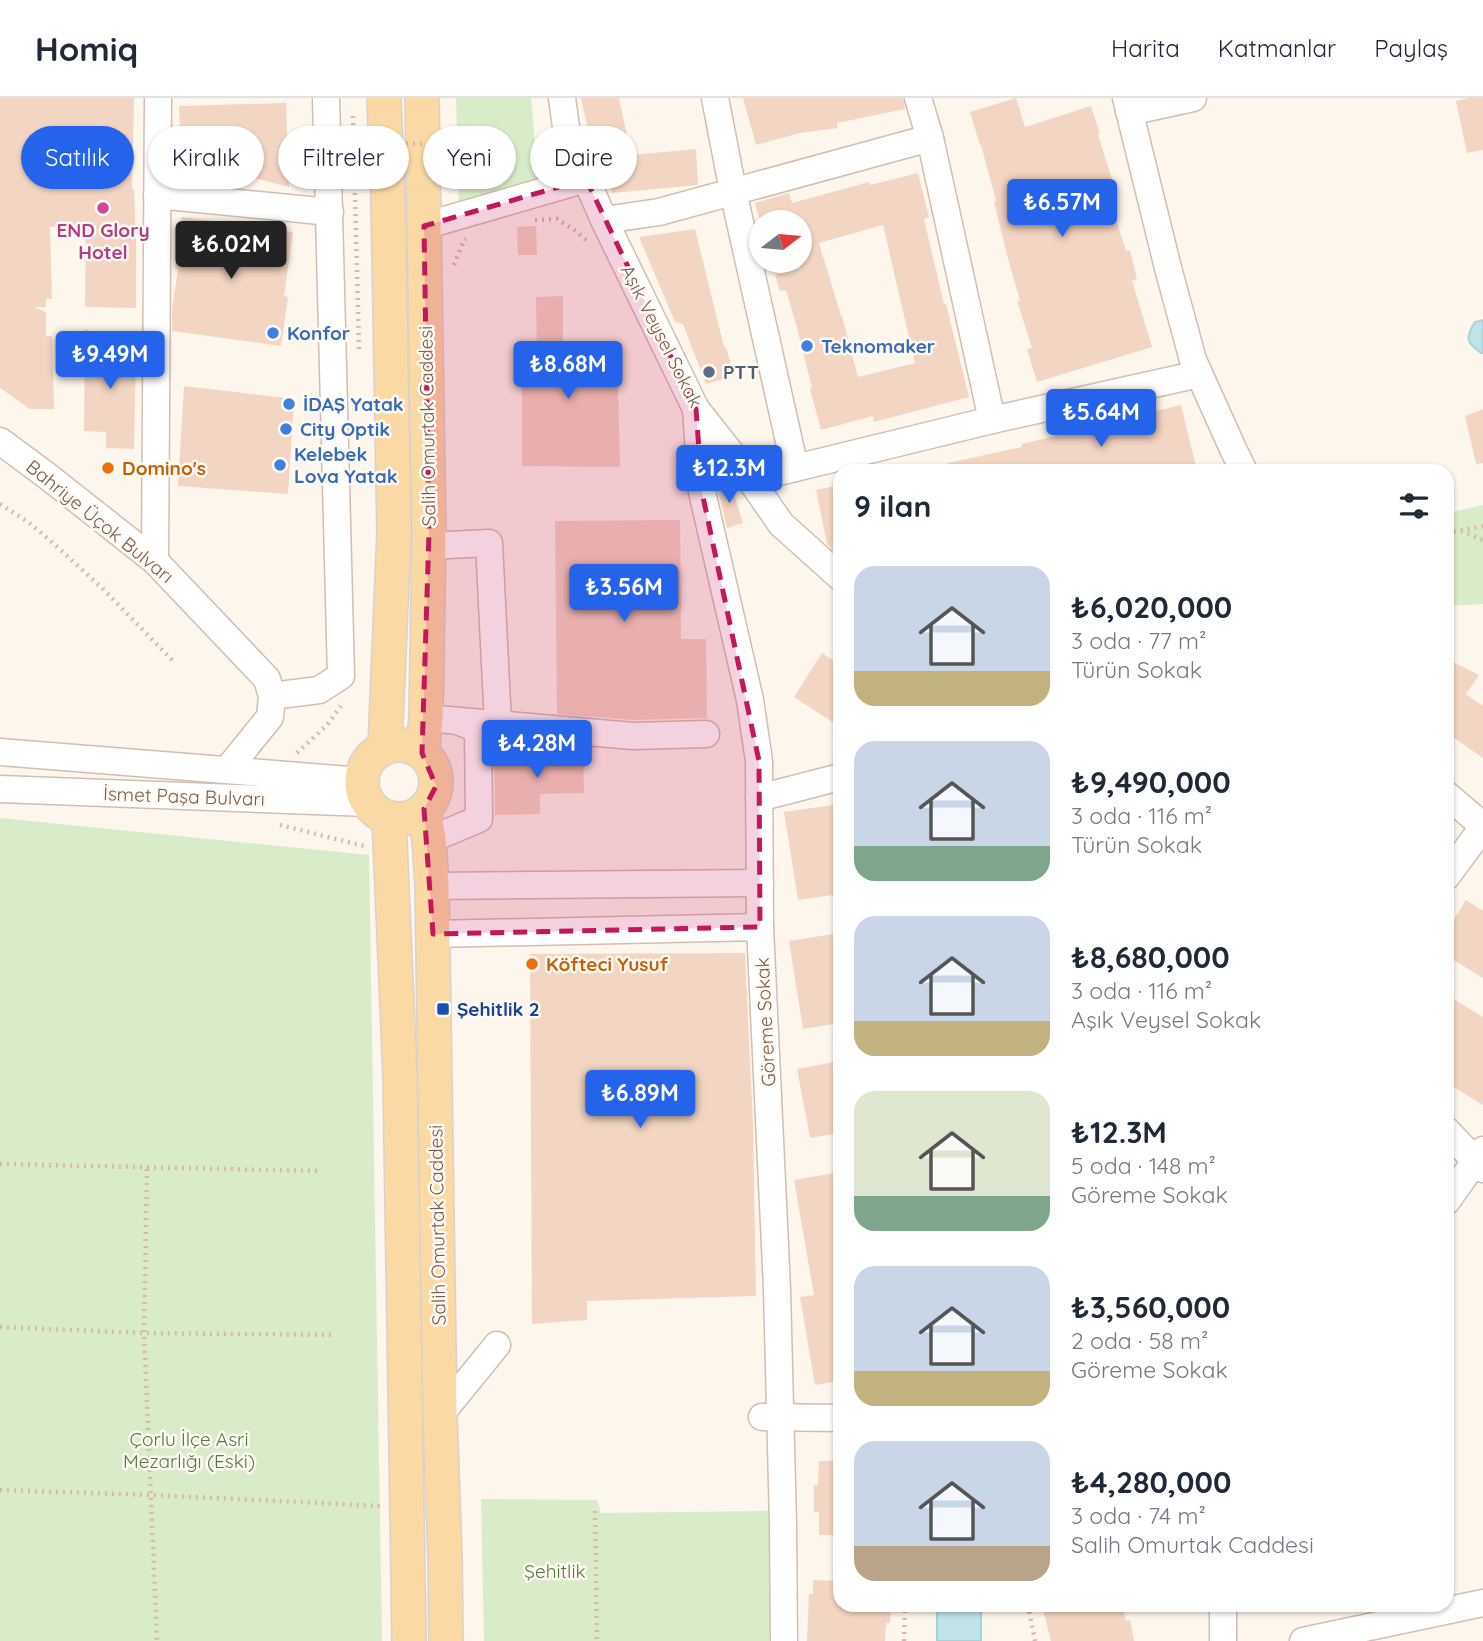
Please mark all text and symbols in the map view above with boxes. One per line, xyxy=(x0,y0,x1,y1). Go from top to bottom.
text: Homiq xyxy=(35,28,138,69)
text: Harita xyxy=(1111,33,1180,63)
text: Katmanlar xyxy=(1218,33,1336,63)
text: Paylaş xyxy=(1374,33,1448,63)
chip: Satılık xyxy=(21,126,134,189)
chip: Kiralık xyxy=(148,126,264,189)
chip: Filtreler xyxy=(278,126,409,189)
chip: Yeni xyxy=(423,126,516,189)
chip: Daire xyxy=(530,126,637,189)
pin: ₺6.57M xyxy=(1005,180,1119,239)
text: ₺6.57M xyxy=(1023,187,1101,216)
marker: END Glory Hotel xyxy=(95,200,111,216)
north arrow xyxy=(749,210,812,273)
map controls xyxy=(749,210,812,273)
place label: END Glory Hotel xyxy=(56,218,150,264)
pin: ₺6.02M xyxy=(174,222,288,281)
text: ₺6.02M xyxy=(191,229,271,258)
street label: Aşık Veysel Sokak xyxy=(616,261,708,411)
place label: Konfor xyxy=(287,321,350,345)
marker: Konfor xyxy=(265,325,281,341)
street label: Salih Omurtak Caddesi xyxy=(413,326,441,526)
pin: ₺9.49M xyxy=(53,331,167,391)
place label: Teknomaker xyxy=(821,334,935,358)
marker: Teknomaker xyxy=(799,338,815,354)
text: ₺9.49M xyxy=(72,339,148,368)
pin: ₺8.68M xyxy=(511,342,625,401)
text: ₺8.68M xyxy=(529,349,607,378)
place label: PTT xyxy=(723,360,759,384)
marker: PTT xyxy=(701,364,717,380)
pin: ₺5.64M xyxy=(1044,390,1158,449)
place label: İDAŞ Yatak xyxy=(303,392,404,416)
marker: İDAŞ Yatak xyxy=(281,396,297,412)
text: ₺5.64M xyxy=(1062,397,1140,426)
place label: City Optik xyxy=(300,417,390,441)
marker: City Optik xyxy=(278,421,294,437)
place label: Kelebek Lova Yatak xyxy=(294,442,398,488)
pin: ₺12.3M xyxy=(672,446,786,505)
text: ₺12.3M xyxy=(692,453,766,482)
street label: Bahriye Üçok Bulvarı xyxy=(21,454,179,588)
place label: Domino's xyxy=(122,456,206,480)
marker: Kelebek Lova Yatak xyxy=(272,457,288,473)
marker: Domino's xyxy=(100,460,116,476)
text: 9 ilan xyxy=(854,487,931,525)
icon: filters xyxy=(1395,487,1433,525)
pin: ₺3.56M xyxy=(567,564,681,624)
text: ₺3.56M xyxy=(585,572,663,601)
text: ₺6,020,000 xyxy=(1071,588,1232,626)
icon: home xyxy=(910,594,994,678)
text: 3 oda · 77 m² xyxy=(1071,626,1206,655)
text: Türün Sokak xyxy=(1071,655,1202,684)
pin: ₺4.28M xyxy=(480,720,594,780)
text: ₺4.28M xyxy=(498,728,576,757)
text: ₺9,490,000 xyxy=(1071,763,1231,801)
icon: home xyxy=(910,769,994,853)
street label: İsmet Paşa Bulvarı xyxy=(103,781,265,811)
text: 3 oda · 116 m² xyxy=(1071,801,1212,830)
text: Türün Sokak xyxy=(1071,830,1202,859)
text: ₺8,680,000 xyxy=(1071,938,1230,976)
icon: home xyxy=(910,944,994,1028)
place label: Köfteci Yusuf xyxy=(546,952,669,976)
marker: Köfteci Yusuf xyxy=(524,956,540,972)
street label: Göreme Sokak xyxy=(750,957,780,1087)
text: 3 oda · 116 m² xyxy=(1071,976,1212,1005)
place label: Şehitlik 2 xyxy=(457,997,540,1021)
marker: Şehitlik 2 xyxy=(435,1001,451,1017)
text: Aşık Veysel Sokak xyxy=(1071,1005,1261,1034)
pin: ₺6.89M xyxy=(583,1070,697,1130)
text: ₺6.89M xyxy=(601,1078,679,1107)
text: ₺12.3M xyxy=(1071,1113,1167,1151)
icon: home xyxy=(910,1119,994,1203)
street label: Salih Omurtak Caddesi xyxy=(423,1125,451,1325)
text: 5 oda · 148 m² xyxy=(1071,1151,1216,1180)
text: Göreme Sokak xyxy=(1071,1180,1228,1209)
text: ₺3,560,000 xyxy=(1071,1288,1230,1326)
icon: home xyxy=(910,1294,994,1378)
text: 2 oda · 58 m² xyxy=(1071,1326,1208,1355)
text: Göreme Sokak xyxy=(1071,1355,1228,1384)
park label: Çorlu İlçe Asri Mezarlığı (Eski) xyxy=(123,1427,255,1473)
text: ₺4,280,000 xyxy=(1071,1463,1231,1501)
icon: home xyxy=(910,1469,994,1553)
text: 3 oda · 74 m² xyxy=(1071,1501,1206,1530)
text: Salih Omurtak Caddesi xyxy=(1071,1530,1314,1559)
park label: Şehitlik xyxy=(524,1559,586,1583)

